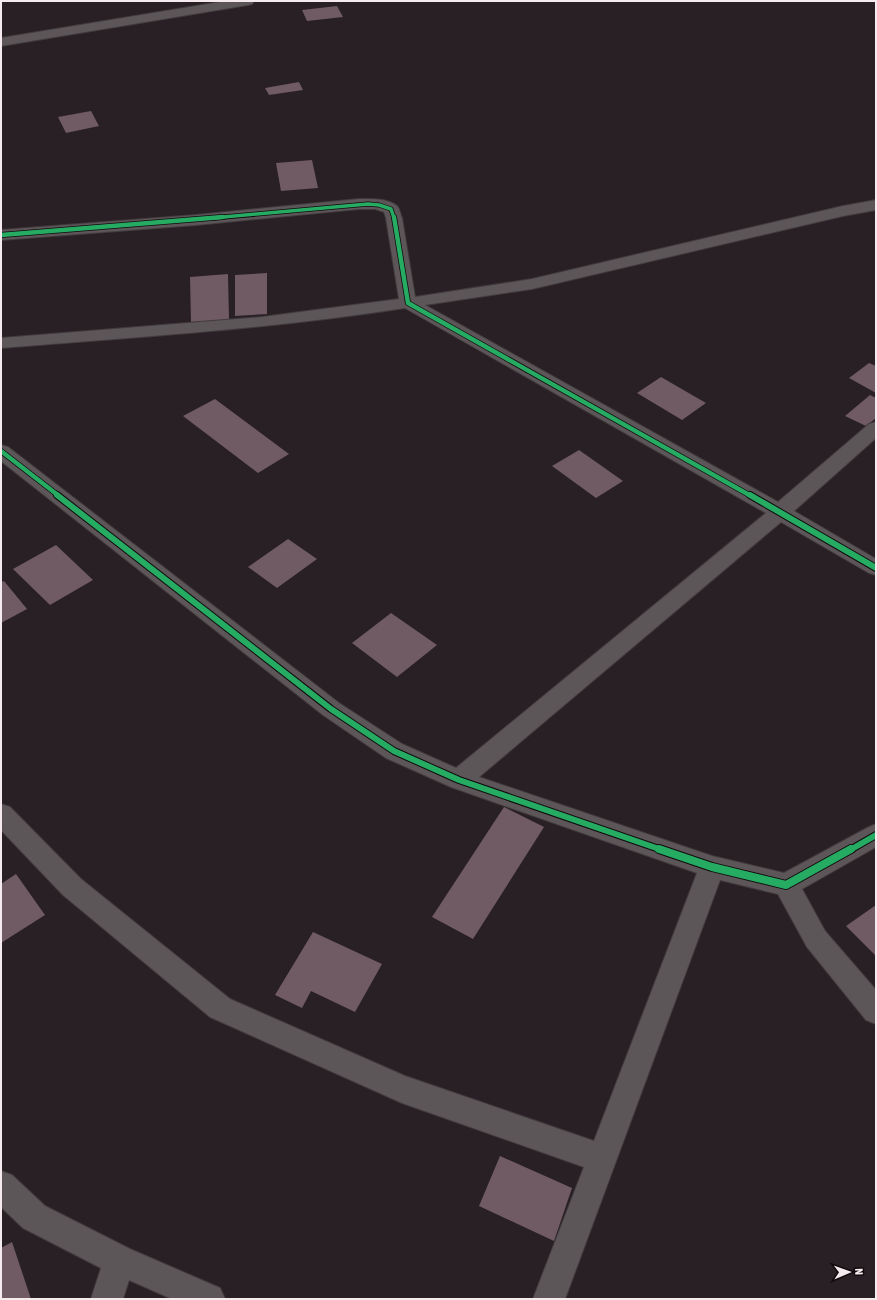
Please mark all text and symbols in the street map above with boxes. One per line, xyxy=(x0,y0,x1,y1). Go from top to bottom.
north arrow xyxy=(829,1252,869,1292)
text: N xyxy=(853,1268,865,1275)

